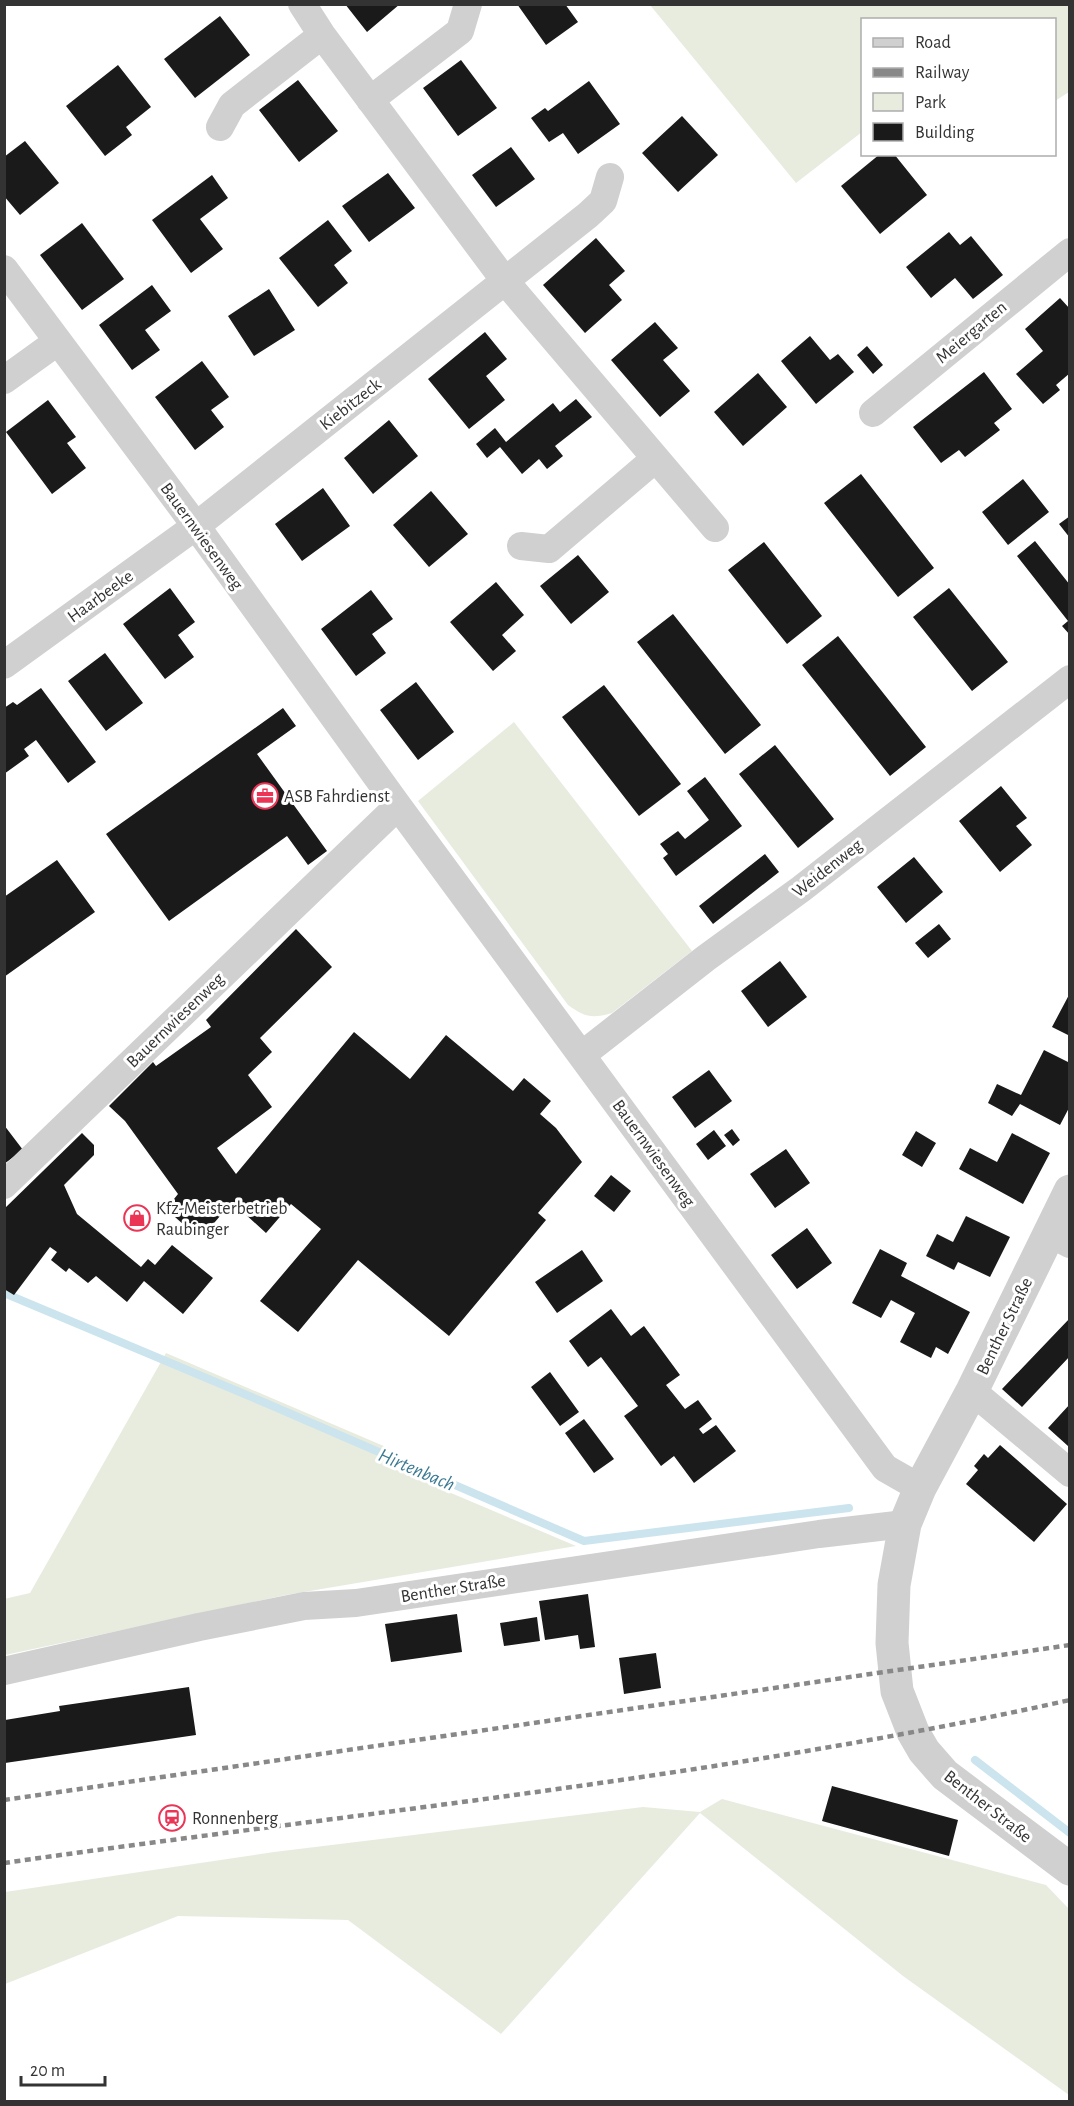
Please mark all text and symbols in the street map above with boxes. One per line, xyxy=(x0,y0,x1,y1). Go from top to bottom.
legend xyxy=(861,18,1056,156)
text: Road xyxy=(915,34,951,52)
text: Railway xyxy=(915,64,970,82)
text: Park xyxy=(915,94,947,112)
text: Building xyxy=(915,124,975,142)
street label: Meiergarten xyxy=(933,298,1010,367)
street label: Kiebitzeck xyxy=(317,375,385,434)
street label: Bauernwiesenweg xyxy=(156,480,246,594)
street label: Haarbeeke xyxy=(64,567,137,627)
office icon: ASB Fahrdienst xyxy=(250,781,280,811)
place label: ASB Fahrdienst xyxy=(284,788,390,806)
street label: Weidenweg xyxy=(789,836,866,902)
street label: Bauernwiesenweg xyxy=(124,970,228,1072)
street label: Bauernwiesenweg xyxy=(608,1097,698,1211)
place label: Kfz-Meisterbetrieb Raubinger xyxy=(156,1200,288,1239)
shop icon: Kfz-Meisterbetrieb Raubinger xyxy=(122,1203,152,1233)
street label: Benther Straße xyxy=(974,1275,1036,1378)
water label: Hirtenbach xyxy=(375,1445,458,1495)
street label: Benther Straße xyxy=(400,1572,507,1606)
street label: Benther Straße xyxy=(940,1767,1035,1846)
station icon: Ronnenberg xyxy=(157,1803,187,1833)
place label: Ronnenberg xyxy=(192,1810,278,1828)
scale bar xyxy=(21,2049,105,2087)
text: 20 m xyxy=(30,2062,65,2080)

